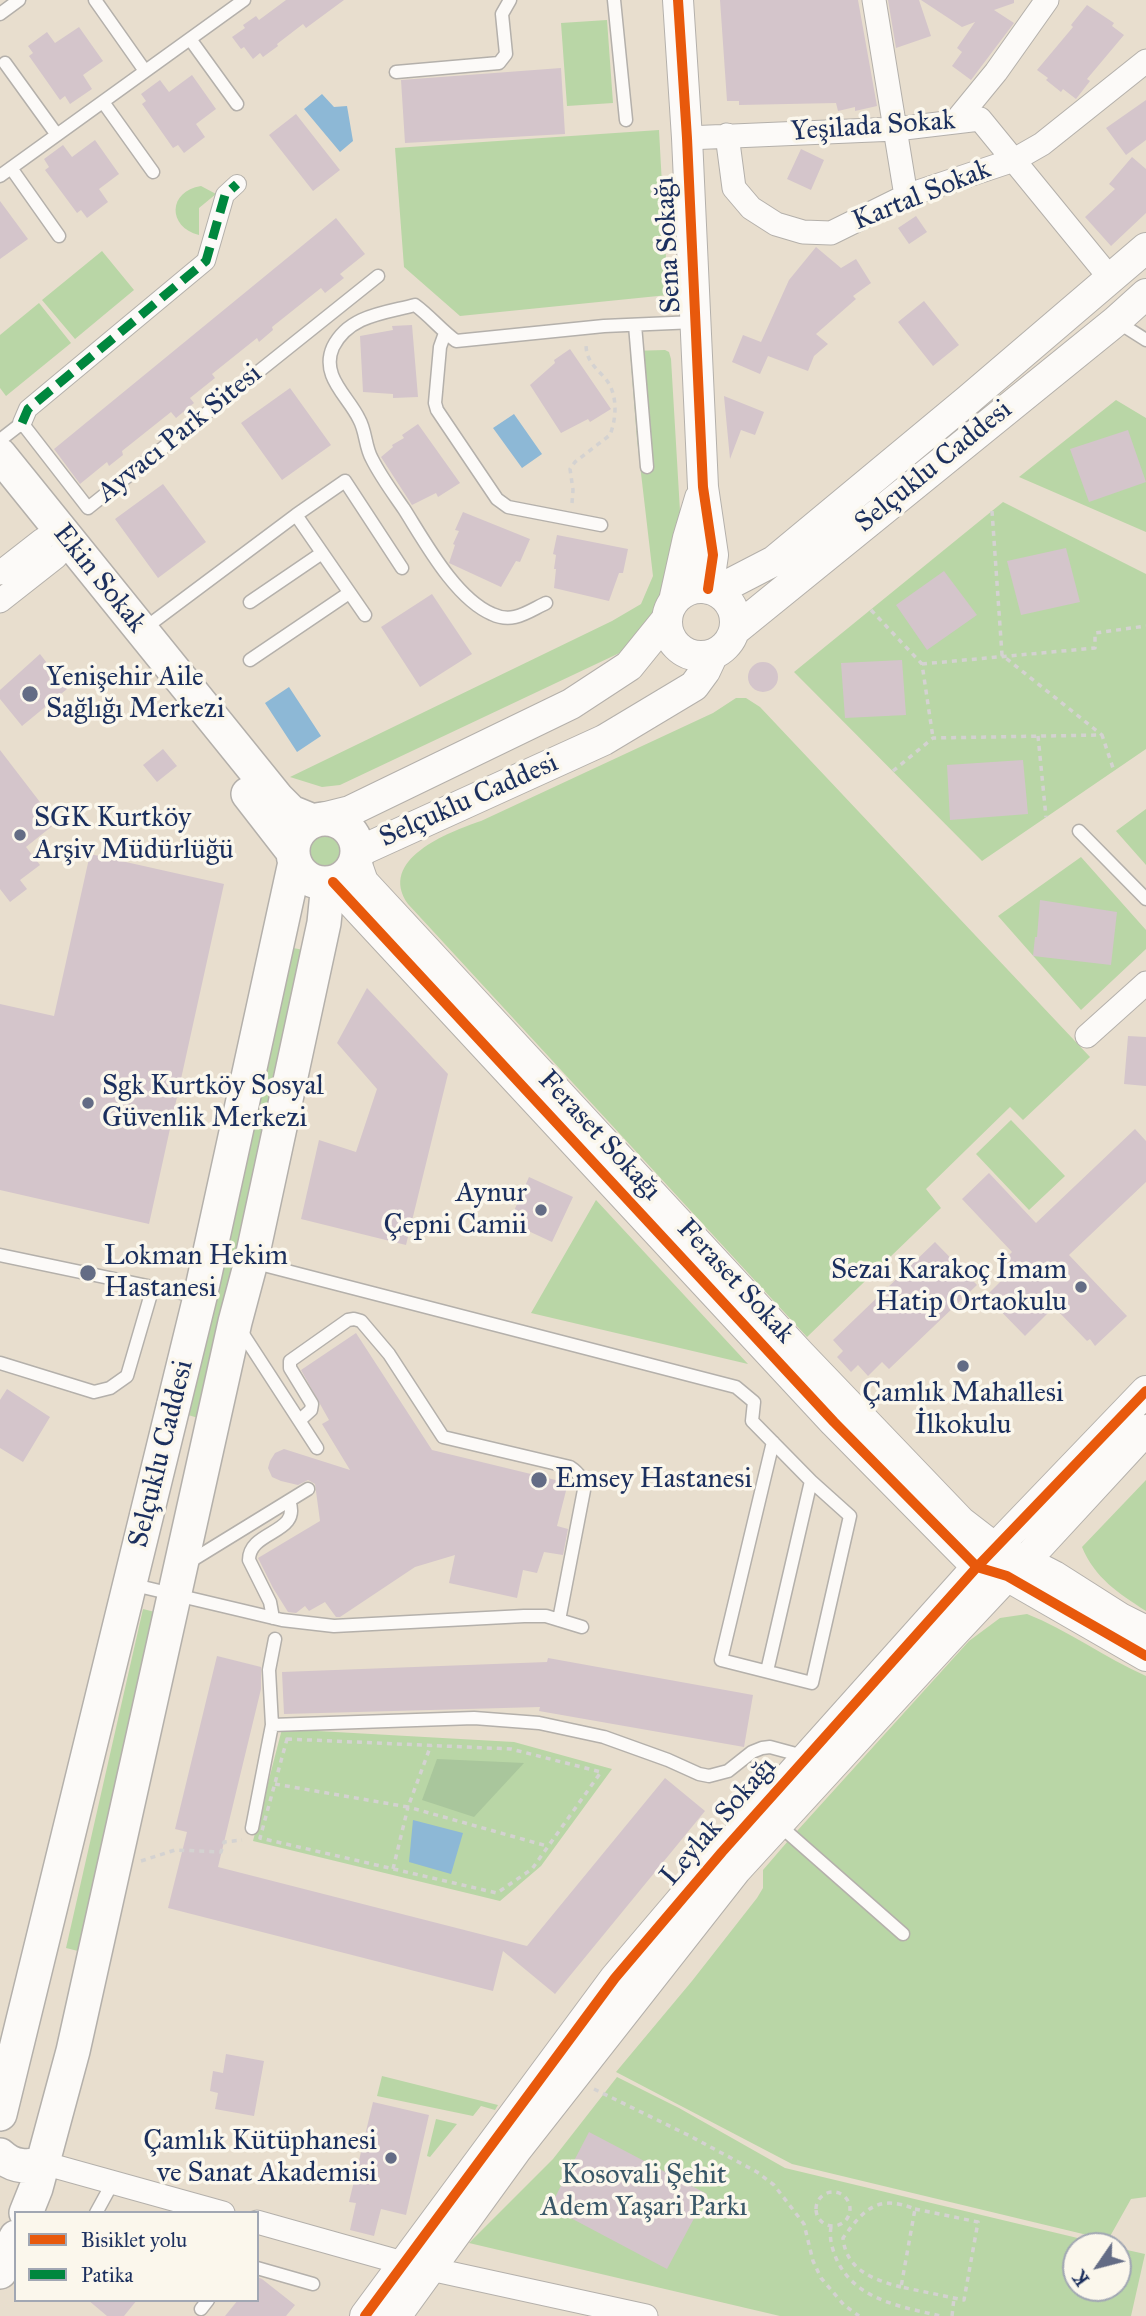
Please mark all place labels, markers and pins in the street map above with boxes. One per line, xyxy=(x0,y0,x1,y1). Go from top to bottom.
place label: Yenişehir Aile Sağlığı Merkezi xyxy=(46,661,225,727)
marker: Yenişehir Aile Sağlığı Merkezi xyxy=(20,684,40,704)
place label: SGK Kurtköy Arşiv Müdürlüğü xyxy=(34,802,234,868)
marker: SGK Kurtköy Arşiv Müdürlüğü xyxy=(12,827,28,843)
place label: Sgk Kurtköy Sosyal Güvenlik Merkezi xyxy=(102,1070,324,1136)
marker: Sgk Kurtköy Sosyal Güvenlik Merkezi xyxy=(80,1095,96,1111)
place label: Aynur Çepni Camii xyxy=(384,1177,527,1243)
marker: Aynur Çepni Camii xyxy=(533,1202,549,1218)
place label: Lokman Hekim Hastanesi xyxy=(104,1240,288,1306)
place label: Sezai Karakoç İmam Hatip Ortaokulu xyxy=(831,1254,1067,1320)
marker: Lokman Hekim Hastanesi xyxy=(78,1263,98,1283)
marker: Sezai Karakoç İmam Hatip Ortaokulu xyxy=(1073,1279,1089,1295)
marker: Çamlık Mahallesi İlkokulu xyxy=(955,1358,971,1374)
place label: Çamlık Mahallesi İlkokulu xyxy=(862,1377,1064,1443)
place label: Emsey Hastanesi xyxy=(555,1463,752,1497)
marker: Emsey Hastanesi xyxy=(529,1470,549,1490)
place label: Çamlık Kütüphanesi ve Sanat Akademisi xyxy=(143,2125,377,2191)
marker: Çamlık Kütüphanesi ve Sanat Akademisi xyxy=(383,2150,399,2166)

